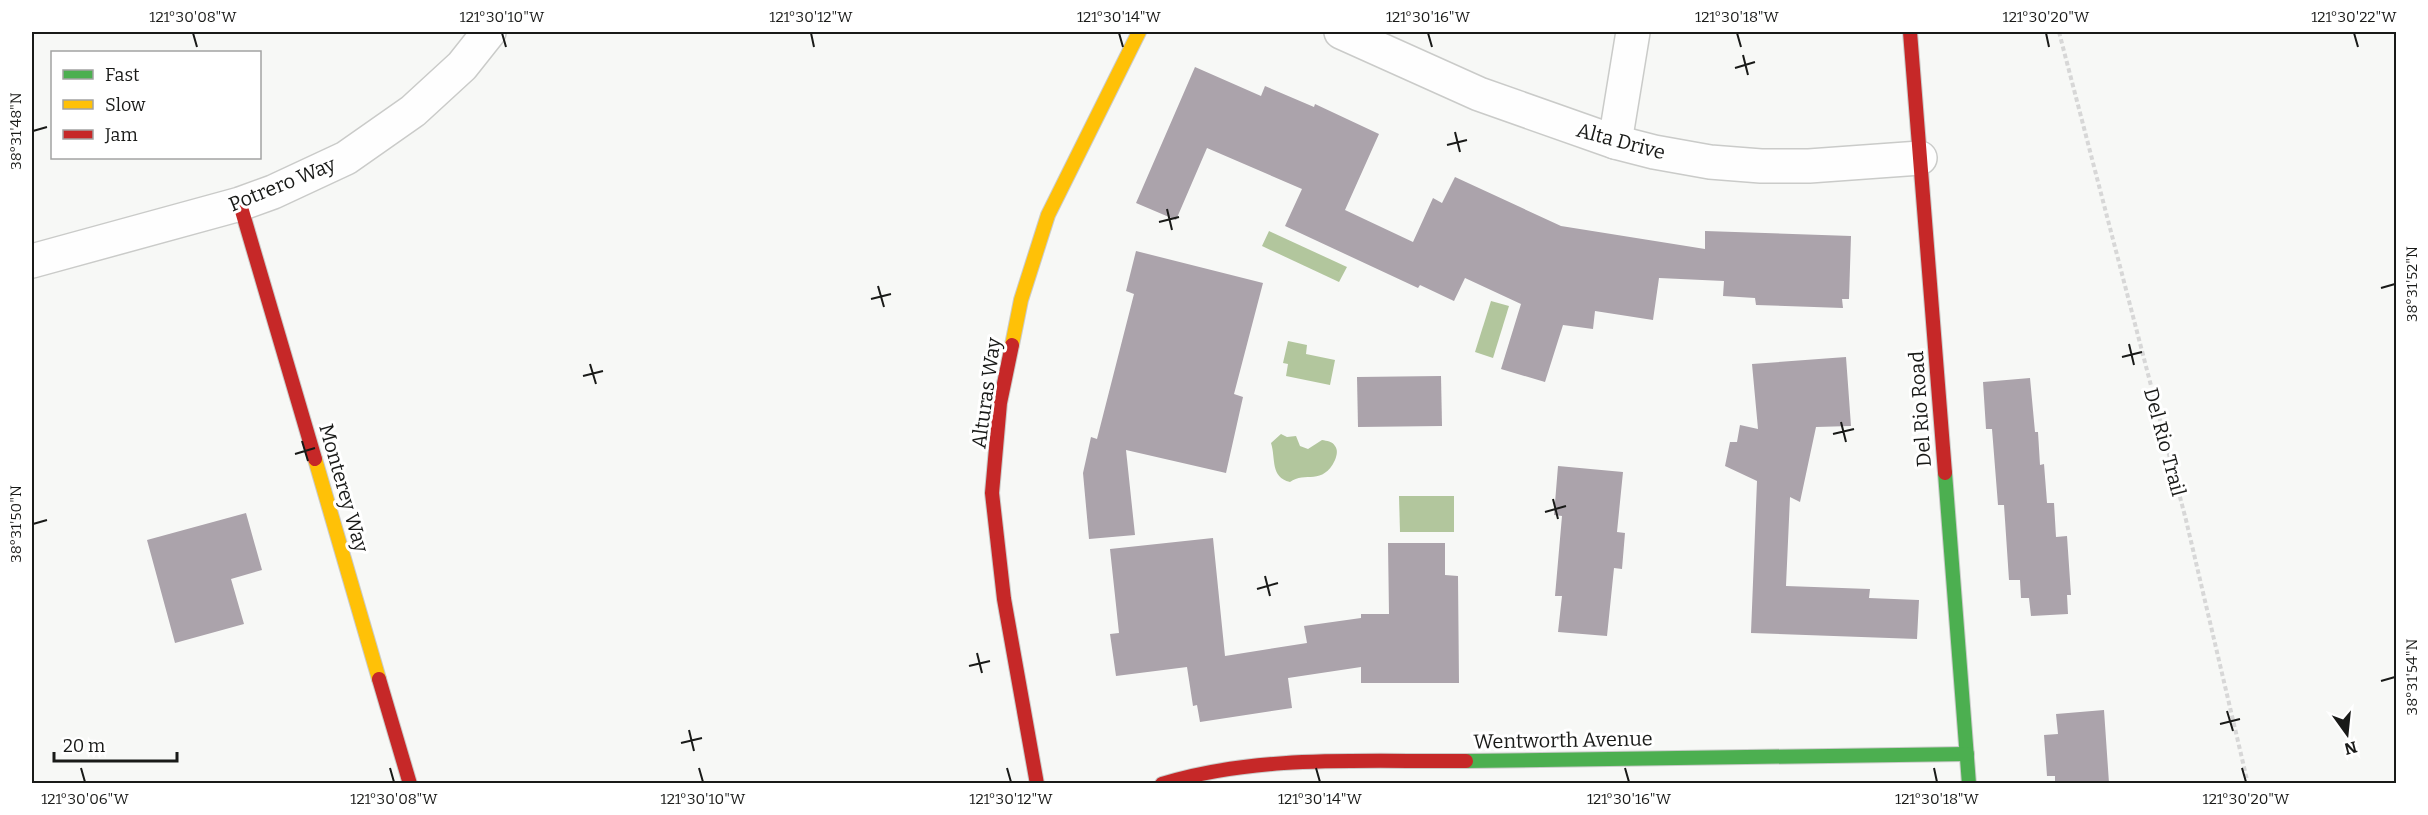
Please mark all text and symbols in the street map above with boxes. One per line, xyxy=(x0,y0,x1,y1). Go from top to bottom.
text: 121°30'08"W xyxy=(149,8,237,26)
text: 121°30'10"W xyxy=(460,8,545,26)
text: 121°30'12"W xyxy=(769,8,853,26)
text: 121°30'14"W xyxy=(1077,8,1162,26)
text: 121°30'16"W xyxy=(1386,8,1471,26)
text: 121°30'18"W xyxy=(1695,8,1780,26)
text: 121°30'20"W xyxy=(2003,8,2090,26)
text: 121°30'22"W xyxy=(2311,8,2397,26)
legend xyxy=(51,51,261,159)
text: Fast xyxy=(105,64,140,86)
text: 38°31'48"N xyxy=(7,92,25,170)
text: Slow xyxy=(105,94,146,116)
street label: Alta Drive xyxy=(1574,118,1668,164)
text: Jam xyxy=(104,124,138,146)
street label: Potrero Way xyxy=(225,152,339,216)
text: 38°31'52"N xyxy=(2403,246,2421,322)
street label: Alturas Way xyxy=(966,336,1006,450)
street label: Del Rio Road xyxy=(1904,350,1936,468)
street label: Del Rio Trail xyxy=(2139,385,2191,499)
street label: Monterey Way xyxy=(314,421,374,556)
text: 38°31'50"N xyxy=(7,485,25,563)
text: 38°31'54"N xyxy=(2403,638,2421,715)
north arrow xyxy=(2317,704,2377,764)
scale bar xyxy=(54,725,177,763)
street label: Wentworth Avenue xyxy=(1473,726,1653,754)
text: 20 m xyxy=(63,735,105,757)
text: N xyxy=(2342,737,2359,759)
text: 121°30'06"W xyxy=(41,790,129,808)
text: 121°30'08"W xyxy=(350,790,438,808)
text: 121°30'10"W xyxy=(661,790,746,808)
text: 121°30'12"W xyxy=(969,790,1053,808)
text: 121°30'14"W xyxy=(1278,790,1363,808)
text: 121°30'16"W xyxy=(1587,790,1672,808)
text: 121°30'18"W xyxy=(1895,790,1980,808)
text: 121°30'20"W xyxy=(2203,790,2290,808)

